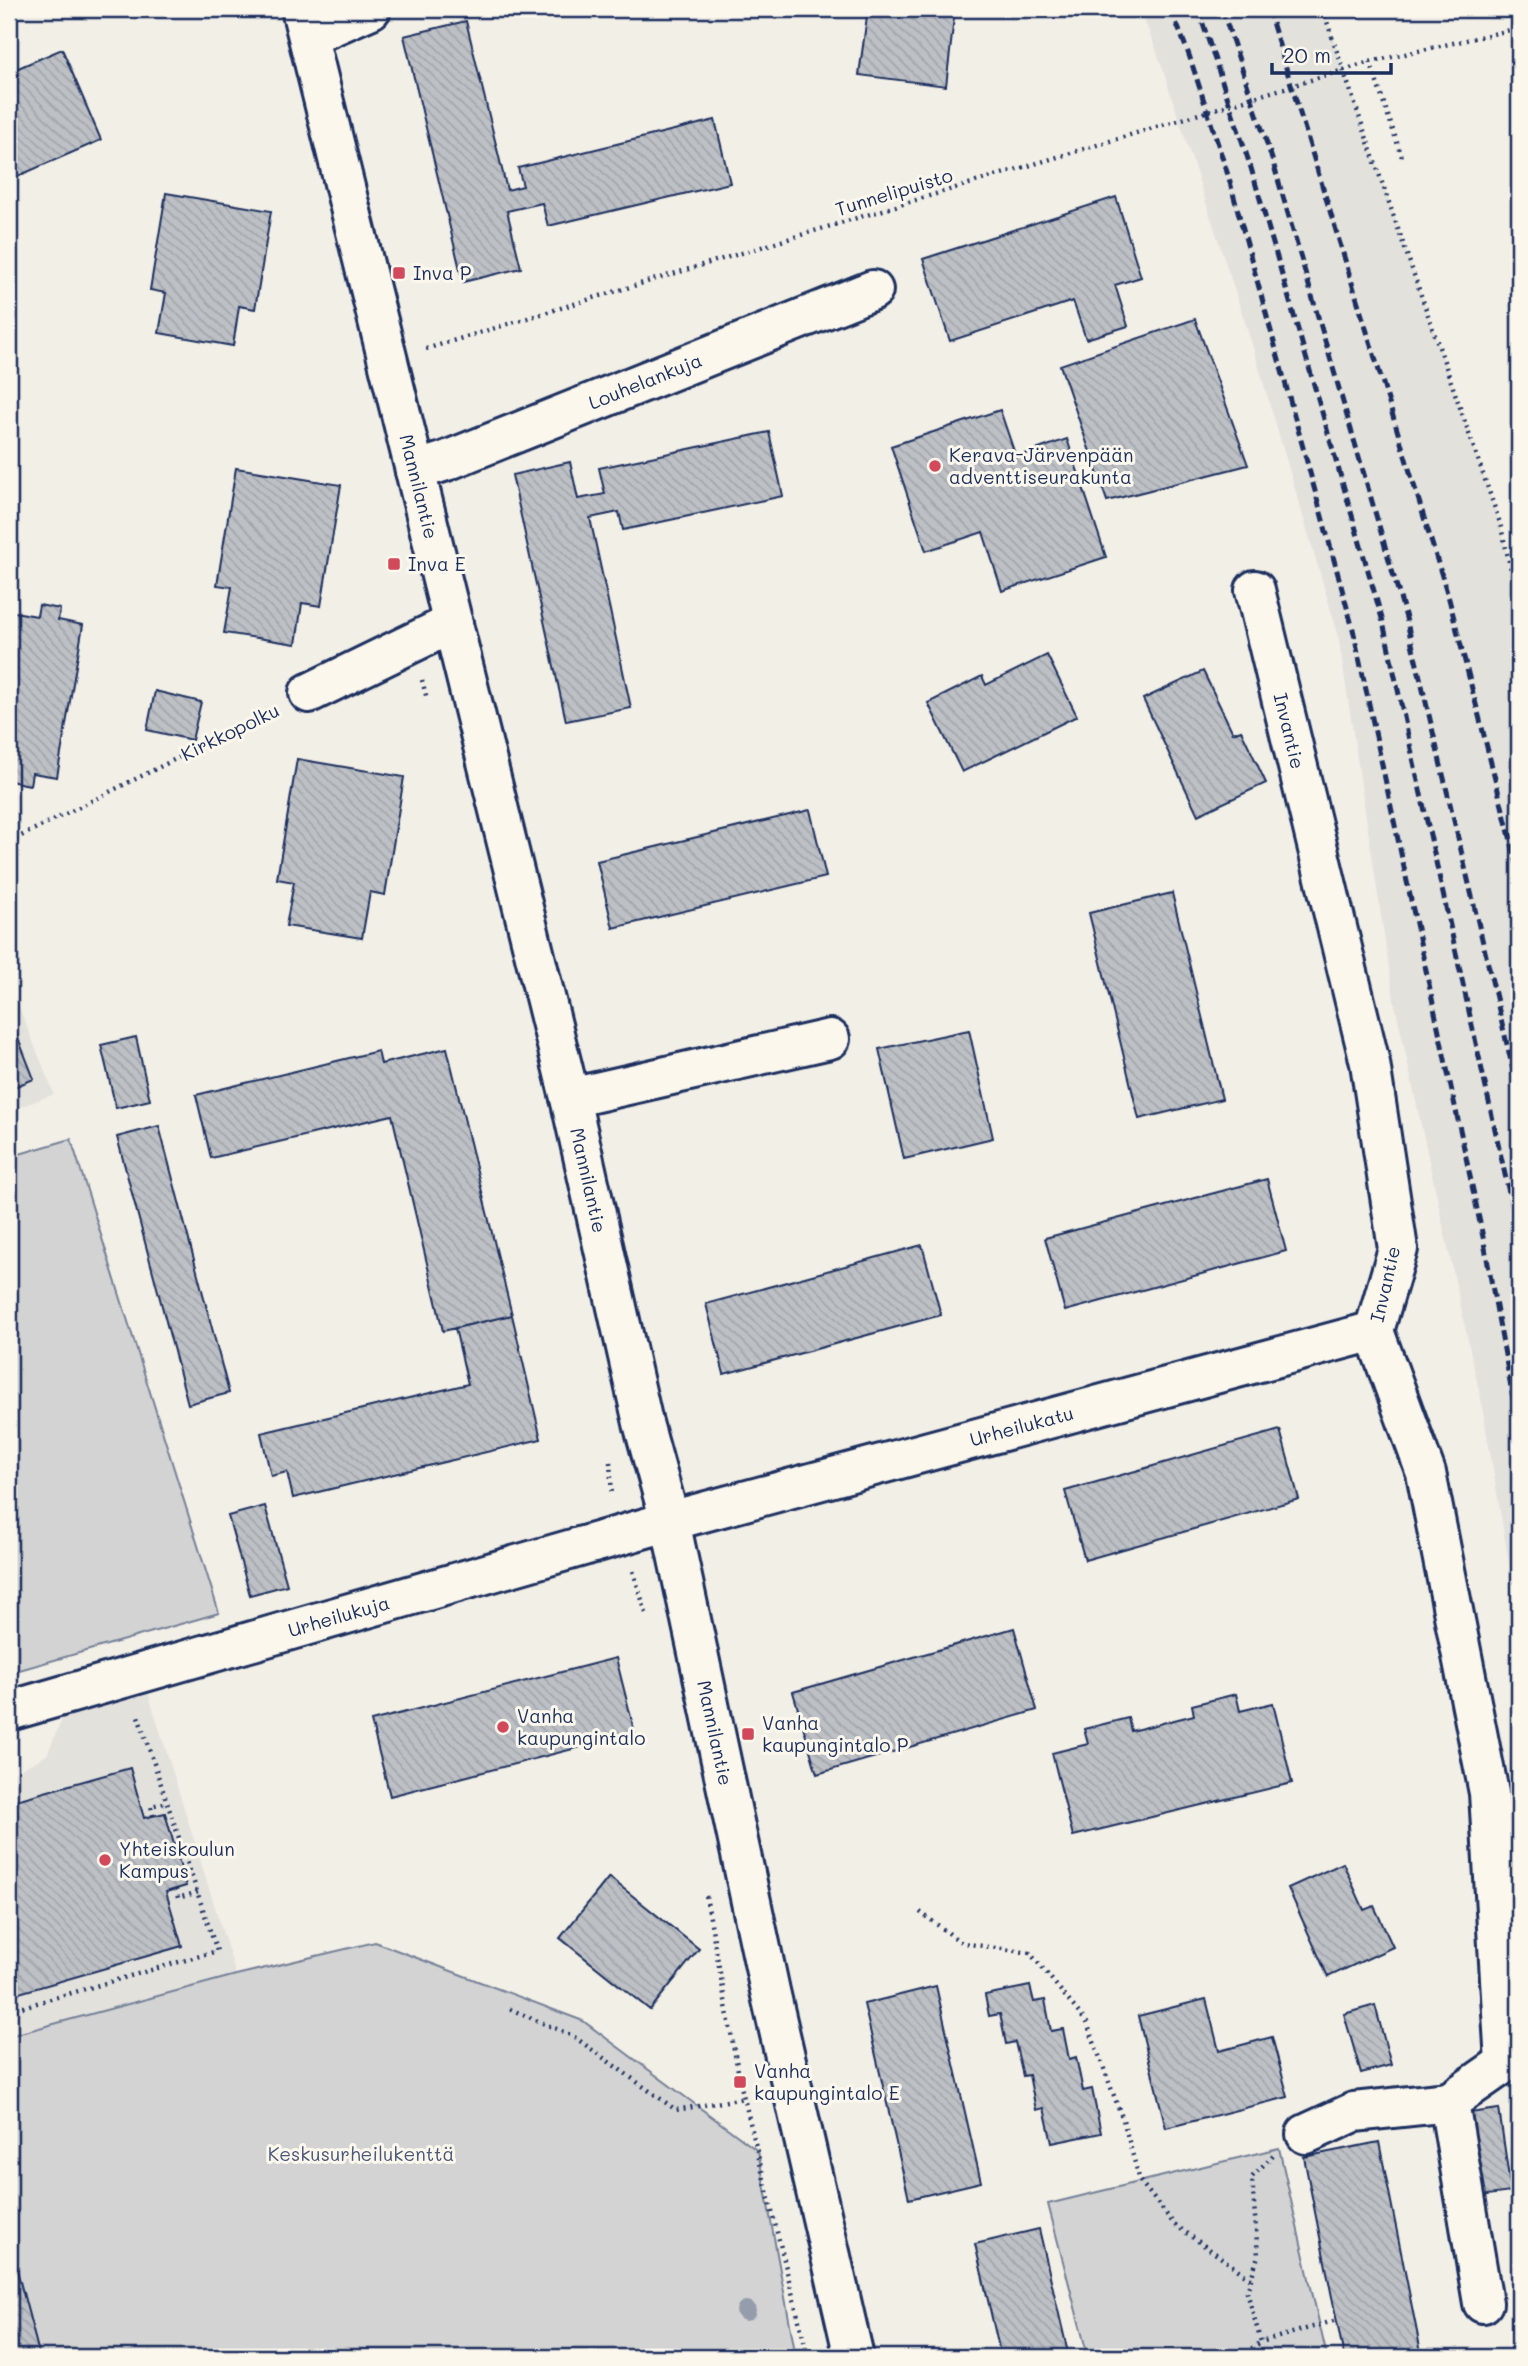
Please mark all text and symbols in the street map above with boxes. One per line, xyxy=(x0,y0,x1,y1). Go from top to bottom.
scale bar xyxy=(1272,32,1392,76)
text: 20 m xyxy=(1283,41,1331,68)
street label: Tunnelipuisto xyxy=(832,162,955,221)
place label: Inva P xyxy=(413,260,472,285)
marker: Inva P xyxy=(391,265,407,281)
street label: Louhelankuja xyxy=(584,347,705,415)
street label: Mannilantie xyxy=(395,432,444,541)
place label: Kerava-Järvenpään adventtiseurakunta xyxy=(949,442,1134,489)
marker: Kerava-Järvenpään adventtiseurakunta xyxy=(927,458,943,474)
place label: Inva E xyxy=(408,551,466,576)
marker: Inva E xyxy=(386,556,402,572)
street label: Invantie xyxy=(1268,690,1311,771)
street label: Kirkkopolku xyxy=(176,697,283,766)
street label: Mannilantie xyxy=(565,1125,613,1235)
street label: Invantie xyxy=(1364,1243,1405,1324)
street label: Urheilukatu xyxy=(967,1400,1076,1452)
street label: Urheilukuja xyxy=(285,1589,392,1642)
street label: Mannilantie xyxy=(692,1678,739,1788)
place label: Vanha kaupungintalo xyxy=(517,1703,646,1750)
place label: Vanha kaupungintalo P xyxy=(762,1710,909,1757)
marker: Vanha kaupungintalo xyxy=(495,1719,511,1735)
marker: Vanha kaupungintalo P xyxy=(740,1726,756,1742)
place label: Yhteiskoulun Kampus xyxy=(119,1836,235,1883)
marker: Yhteiskoulun Kampus xyxy=(97,1852,113,1868)
place label: Vanha kaupungintalo E xyxy=(754,2058,900,2105)
marker: Vanha kaupungintalo E xyxy=(732,2074,748,2090)
park label: Keskusurheilukenttä xyxy=(268,2141,454,2166)

